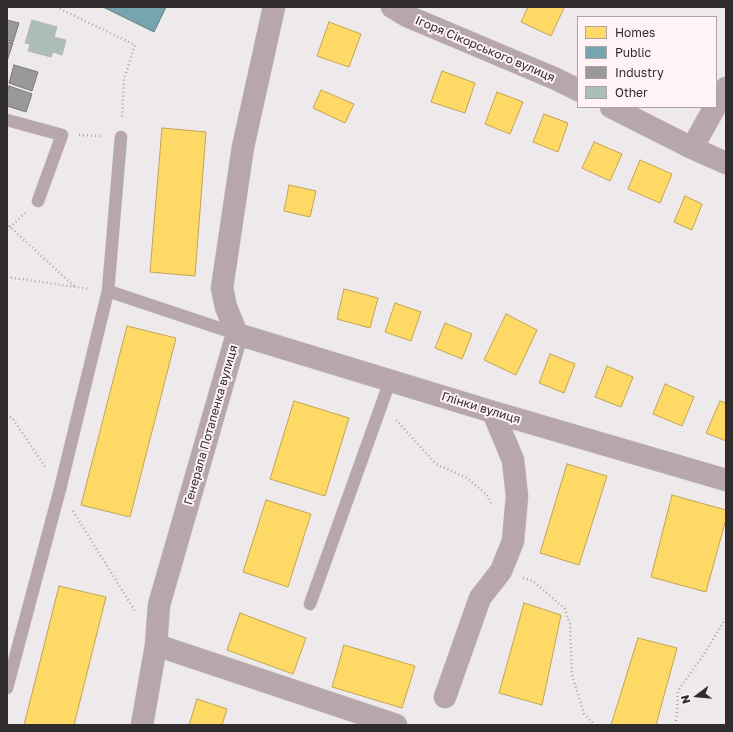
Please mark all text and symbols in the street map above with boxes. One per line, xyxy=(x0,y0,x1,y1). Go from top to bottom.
street label: Ігоря Сікорського вулиця xyxy=(413,13,557,85)
legend xyxy=(577,16,717,108)
text: Homes xyxy=(615,25,655,40)
text: Public xyxy=(615,45,651,60)
text: Industry xyxy=(615,65,664,80)
text: Other xyxy=(615,85,648,100)
street label: Генерала Потапенка вулиця xyxy=(181,343,241,507)
street label: Глінки вулиця xyxy=(440,389,522,427)
north arrow xyxy=(677,676,717,716)
text: N xyxy=(678,694,692,705)

